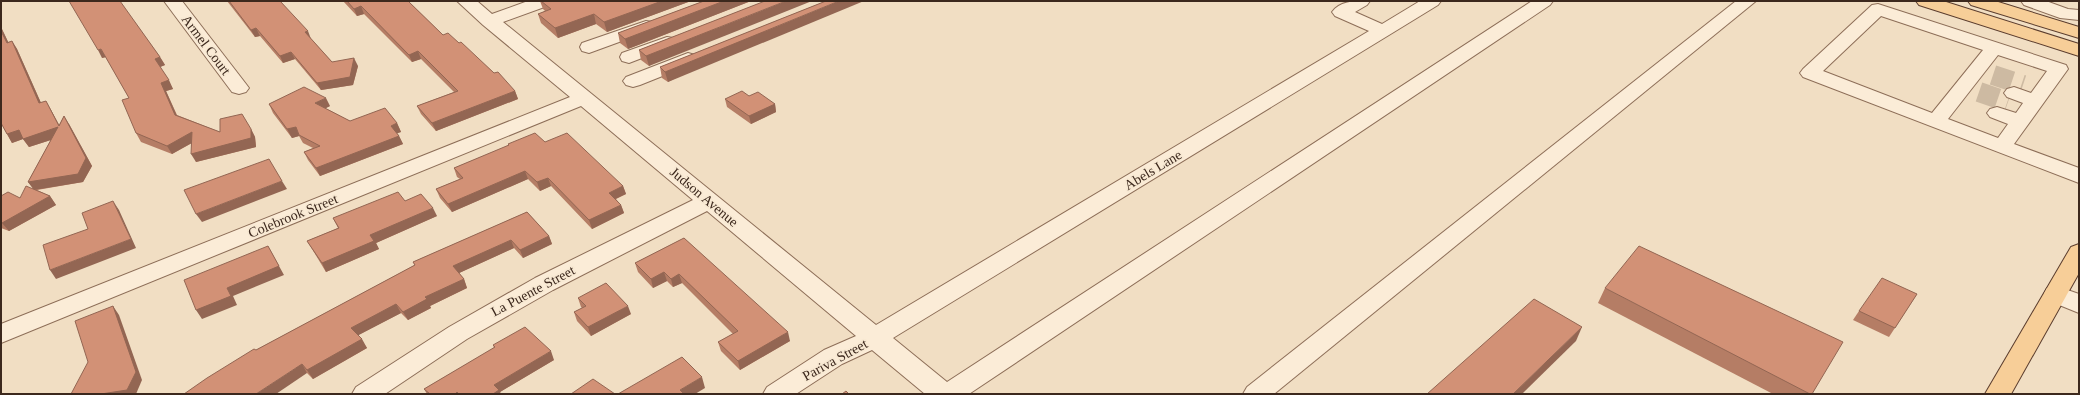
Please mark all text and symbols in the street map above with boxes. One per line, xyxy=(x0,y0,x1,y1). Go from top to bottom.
street label: Armel Court xyxy=(179,12,233,78)
street label: Abels Lane xyxy=(1122,147,1184,193)
street label: Judson Avenue xyxy=(667,164,741,230)
street label: Colebrook Street xyxy=(246,191,340,241)
street label: La Puente Street xyxy=(489,263,577,319)
street label: Pariva Street xyxy=(800,336,870,384)

